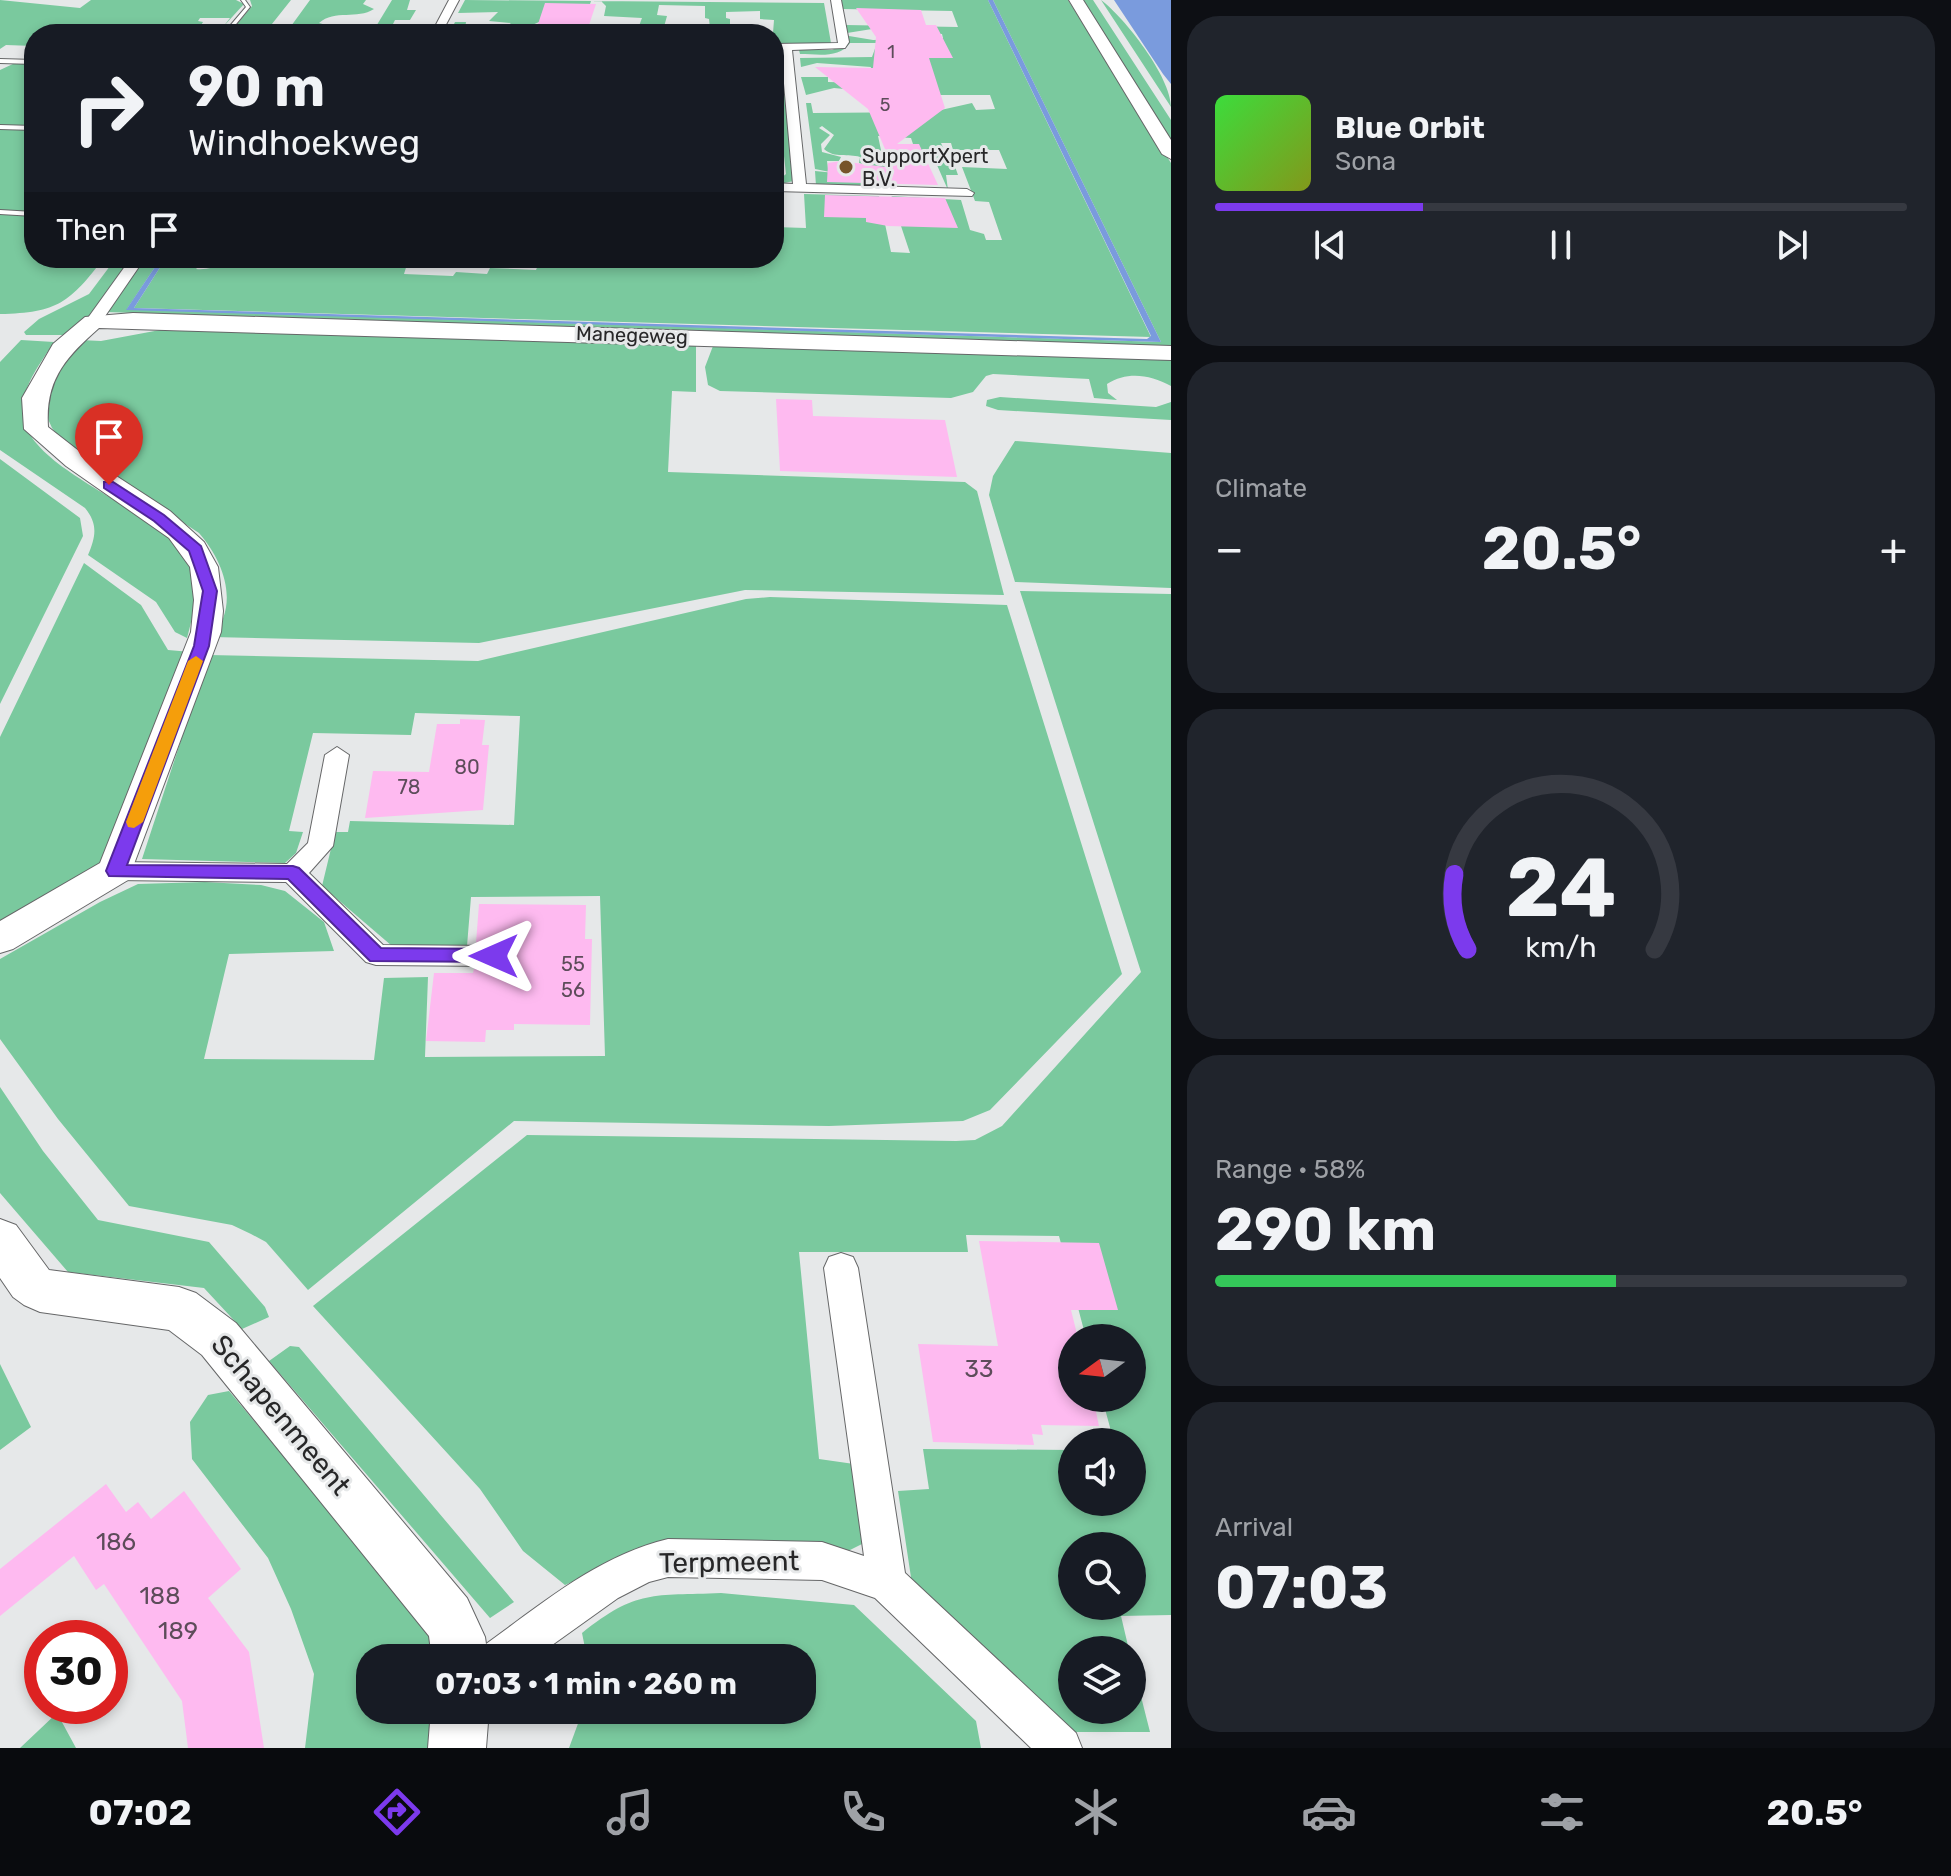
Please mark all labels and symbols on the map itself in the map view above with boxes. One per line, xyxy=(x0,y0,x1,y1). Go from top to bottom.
house number: 1 xyxy=(887,41,895,63)
house number: 5 xyxy=(880,94,890,116)
place label: SupportXpert B.V. xyxy=(862,144,989,191)
marker: SupportXpert B.V. xyxy=(837,158,855,176)
street label: Manegeweg xyxy=(576,321,688,349)
pin xyxy=(75,403,143,485)
house number: 80 xyxy=(454,755,480,779)
house number: 78 xyxy=(398,775,420,799)
position arrow xyxy=(452,914,536,998)
house number: 55 xyxy=(561,952,585,976)
house number: 56 xyxy=(561,978,585,1002)
north arrow xyxy=(1058,1324,1146,1412)
street label: Schapenmeent xyxy=(205,1328,358,1502)
house number: 33 xyxy=(965,1355,993,1383)
house number: 186 xyxy=(96,1528,136,1556)
street label: Terpmeent xyxy=(658,1544,800,1580)
house number: 188 xyxy=(140,1582,180,1610)
house number: 189 xyxy=(158,1617,198,1645)
speed limit sign: 30 xyxy=(24,1620,128,1724)

